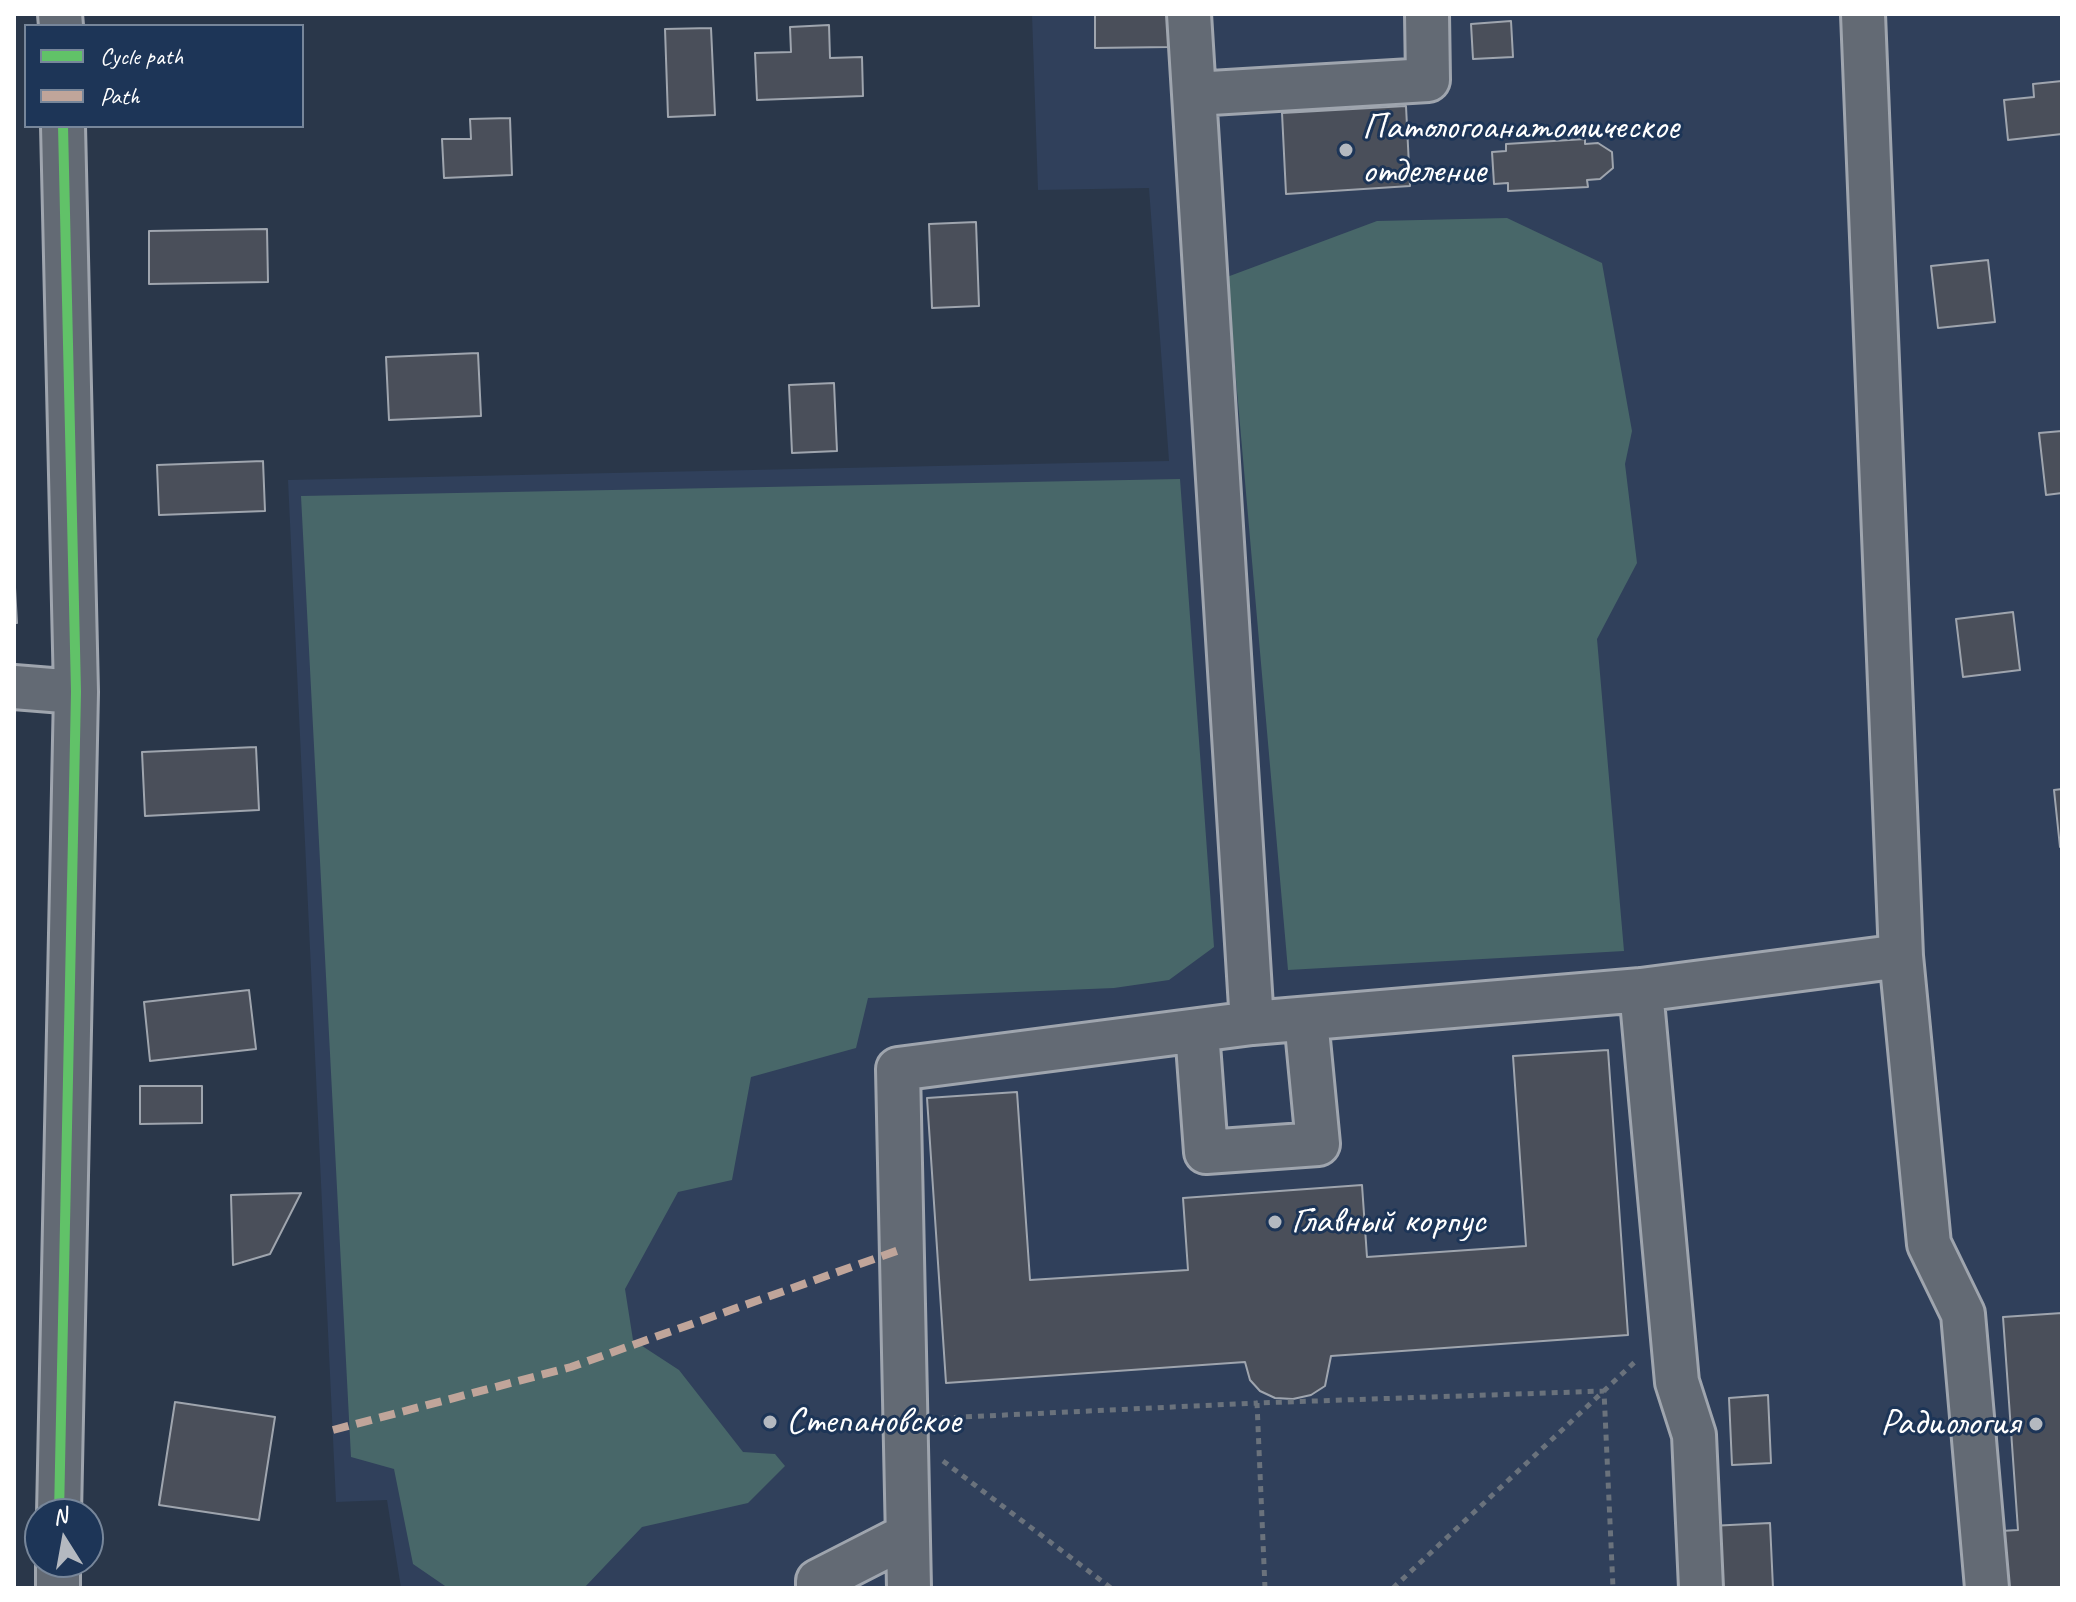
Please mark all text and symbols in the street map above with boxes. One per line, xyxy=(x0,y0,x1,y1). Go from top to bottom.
legend xyxy=(24,24,304,128)
text: Cycle path xyxy=(100,41,183,71)
text: Path xyxy=(100,81,140,111)
place label: Патологоанатомическое отделение xyxy=(1362,105,1679,194)
marker: Патологоанатомическое отделение xyxy=(1337,141,1355,159)
place label: Главный корпус xyxy=(1291,1199,1485,1245)
marker: Главный корпус xyxy=(1266,1213,1284,1231)
place label: Степановское xyxy=(786,1399,961,1445)
place label: Радиология xyxy=(1880,1401,2020,1447)
marker: Степановское xyxy=(761,1413,779,1431)
marker: Радиология xyxy=(2027,1415,2045,1433)
north arrow xyxy=(24,1498,104,1578)
text: N xyxy=(50,1501,69,1531)

